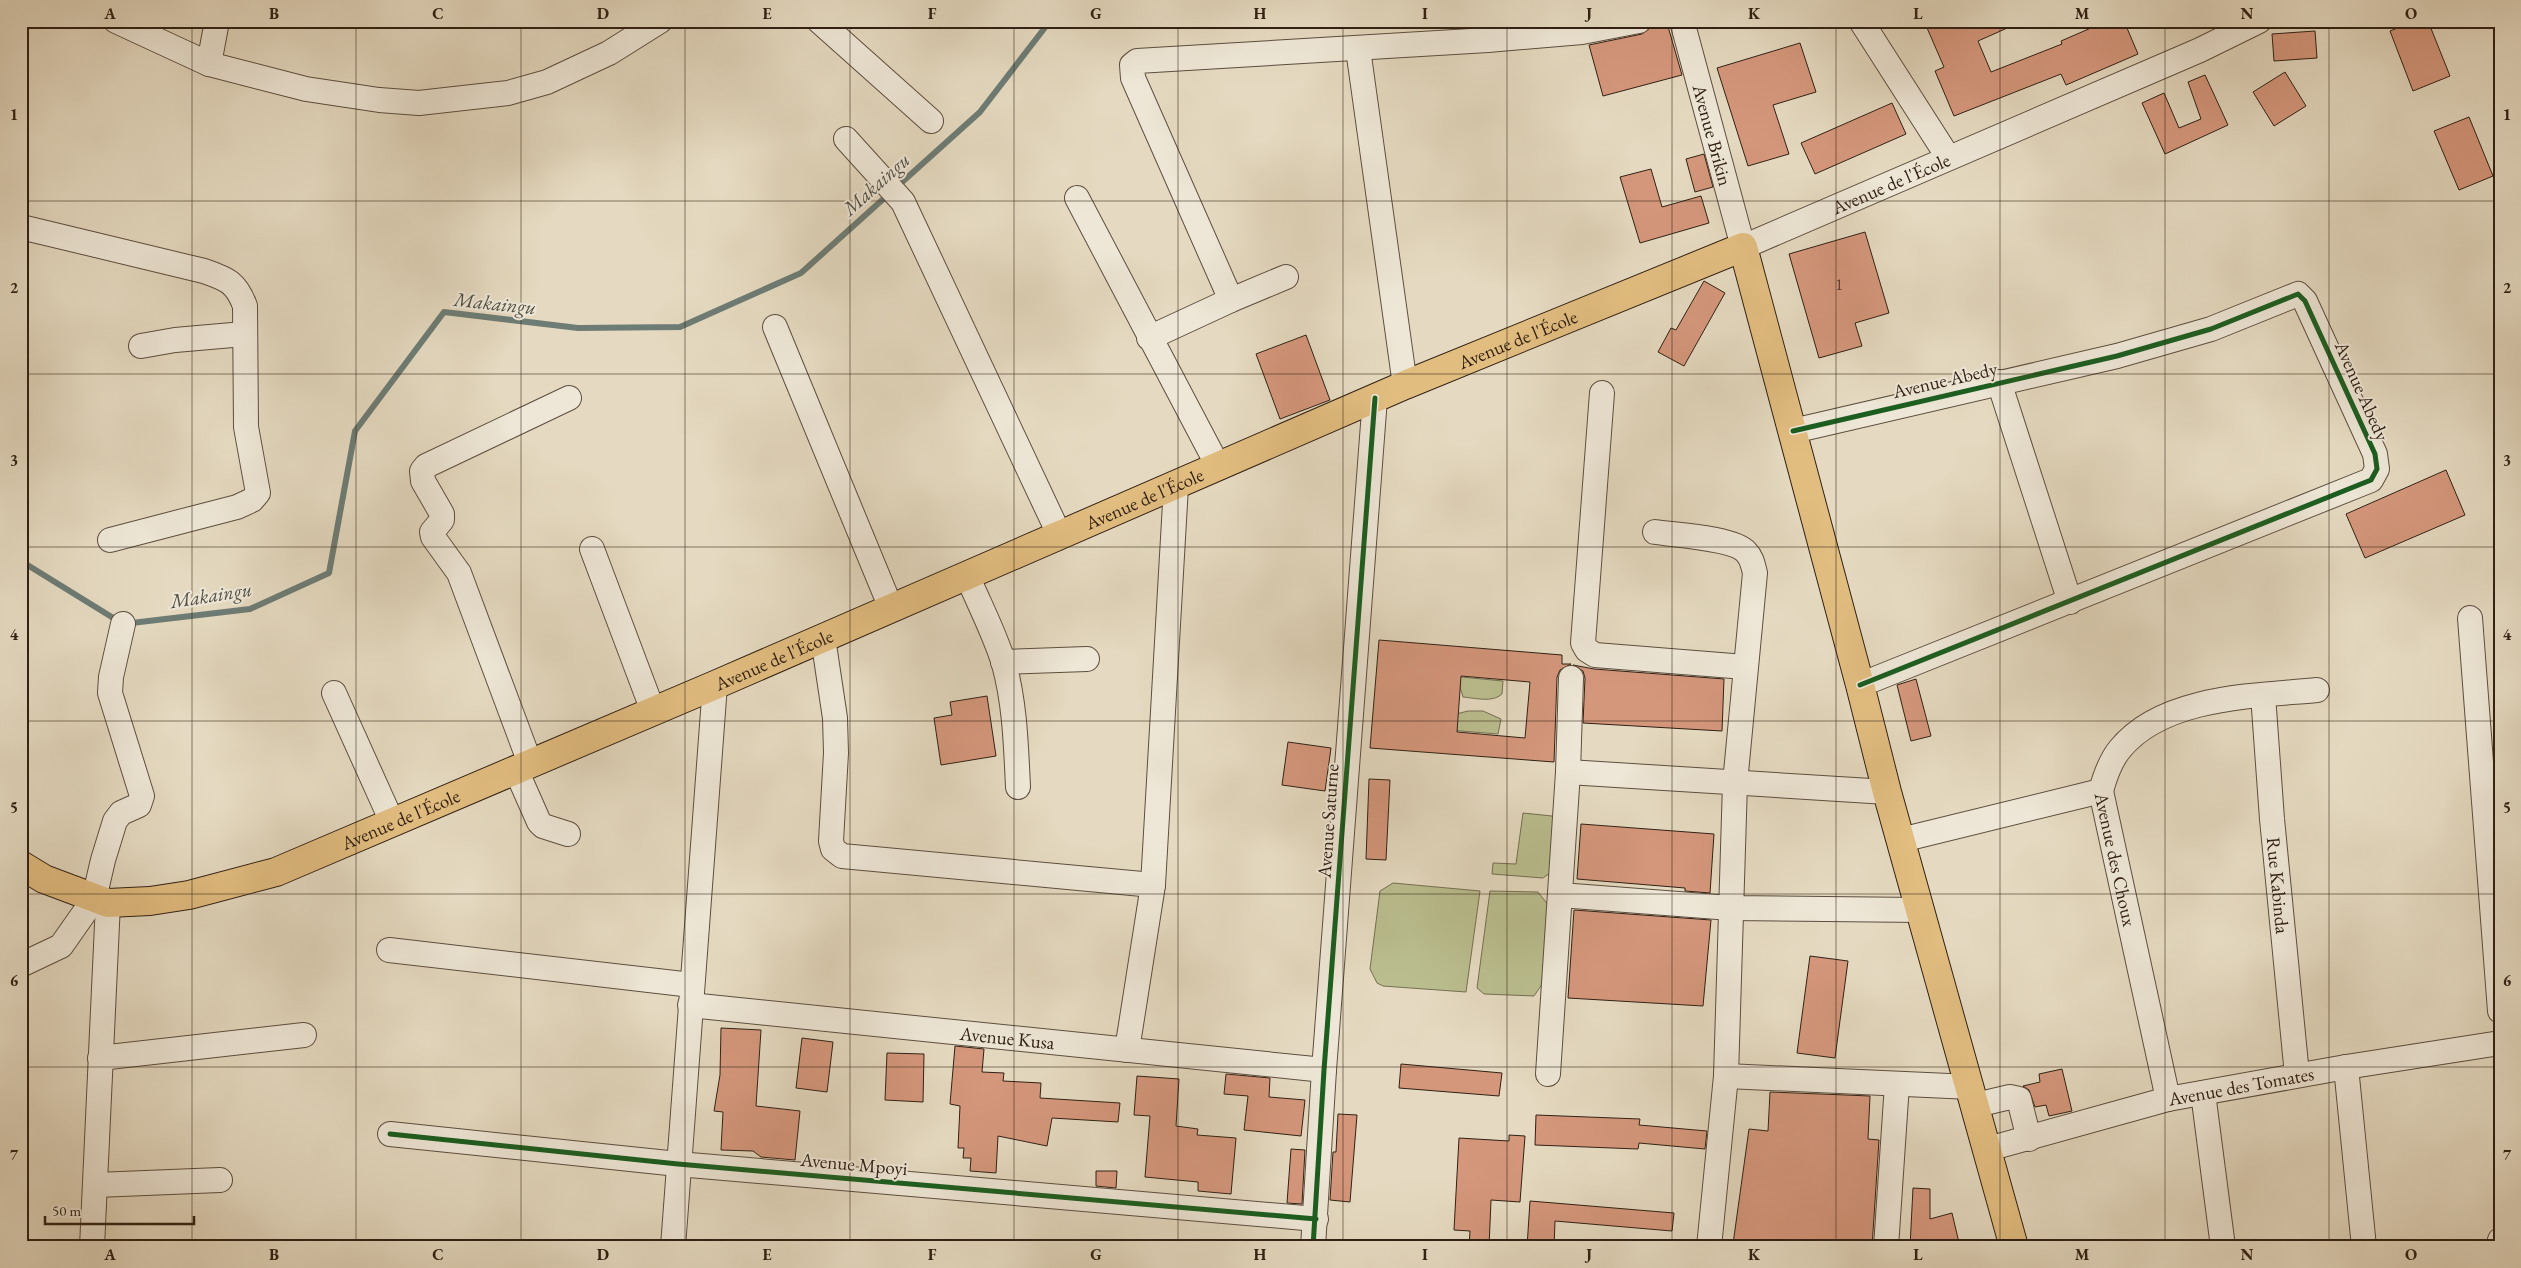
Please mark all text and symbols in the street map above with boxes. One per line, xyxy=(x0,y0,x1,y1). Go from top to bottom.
text: A xyxy=(103,3,116,24)
text: B xyxy=(269,3,279,24)
text: C xyxy=(432,3,444,24)
text: D xyxy=(597,3,609,24)
text: E xyxy=(762,3,772,24)
text: F xyxy=(928,3,937,24)
text: G xyxy=(1090,3,1102,24)
text: H xyxy=(1254,3,1267,24)
text: I xyxy=(1422,3,1428,24)
text: J xyxy=(1584,3,1592,24)
text: K xyxy=(1748,3,1761,24)
text: L xyxy=(1913,3,1923,24)
text: M xyxy=(2075,3,2090,24)
text: N xyxy=(2241,3,2254,24)
text: O xyxy=(2405,3,2417,24)
street label: Avenue Brikin xyxy=(1687,80,1738,188)
text: 1 xyxy=(10,104,18,125)
text: 1 xyxy=(2503,104,2511,125)
water label: Makaingu xyxy=(836,147,915,222)
street label: Avenue de l'École xyxy=(1827,147,1954,220)
house number: 1 xyxy=(1835,274,1843,295)
text: 2 xyxy=(10,277,19,298)
text: 2 xyxy=(2503,277,2512,298)
water label: Makaingu xyxy=(452,286,537,320)
street label: Avenue de l'École xyxy=(1453,304,1581,375)
street label: Avenue Abedy xyxy=(2329,336,2395,445)
street label: Avenue Abedy xyxy=(1889,356,2000,404)
text: 3 xyxy=(10,450,18,471)
text: 3 xyxy=(2503,450,2511,471)
street label: Avenue de l'École xyxy=(1080,462,1207,535)
water label: Makaingu xyxy=(167,576,254,614)
street label: Avenue de l'École xyxy=(710,623,837,697)
text: 4 xyxy=(10,624,19,645)
text: 4 xyxy=(2503,624,2512,645)
street label: Avenue Saturne xyxy=(1311,763,1344,880)
street label: Avenue de l'École xyxy=(336,783,463,856)
street label: Avenue des Choux xyxy=(2089,789,2143,930)
text: 5 xyxy=(10,797,18,818)
text: 5 xyxy=(2503,797,2511,818)
street label: Rue Kabinda xyxy=(2261,836,2296,935)
text: 6 xyxy=(10,970,19,991)
text: 6 xyxy=(2503,970,2512,991)
street label: Avenue Kusa xyxy=(958,1020,1056,1055)
street label: Avenue des Tomates xyxy=(2165,1061,2316,1111)
text: 7 xyxy=(10,1144,19,1165)
text: 7 xyxy=(2503,1144,2512,1165)
street label: Avenue Mpoyi xyxy=(799,1147,909,1181)
scale bar xyxy=(45,1193,194,1225)
text: 50 m xyxy=(52,1201,81,1220)
text: A xyxy=(103,1244,116,1265)
text: B xyxy=(269,1244,279,1265)
text: C xyxy=(432,1244,444,1265)
text: D xyxy=(597,1244,609,1265)
text: E xyxy=(762,1244,772,1265)
text: F xyxy=(928,1244,937,1265)
text: G xyxy=(1090,1244,1102,1265)
text: H xyxy=(1254,1244,1267,1265)
text: I xyxy=(1422,1244,1428,1265)
text: J xyxy=(1584,1244,1592,1265)
text: K xyxy=(1748,1244,1761,1265)
text: L xyxy=(1913,1244,1923,1265)
text: M xyxy=(2075,1244,2090,1265)
text: N xyxy=(2241,1244,2254,1265)
text: O xyxy=(2405,1244,2417,1265)

